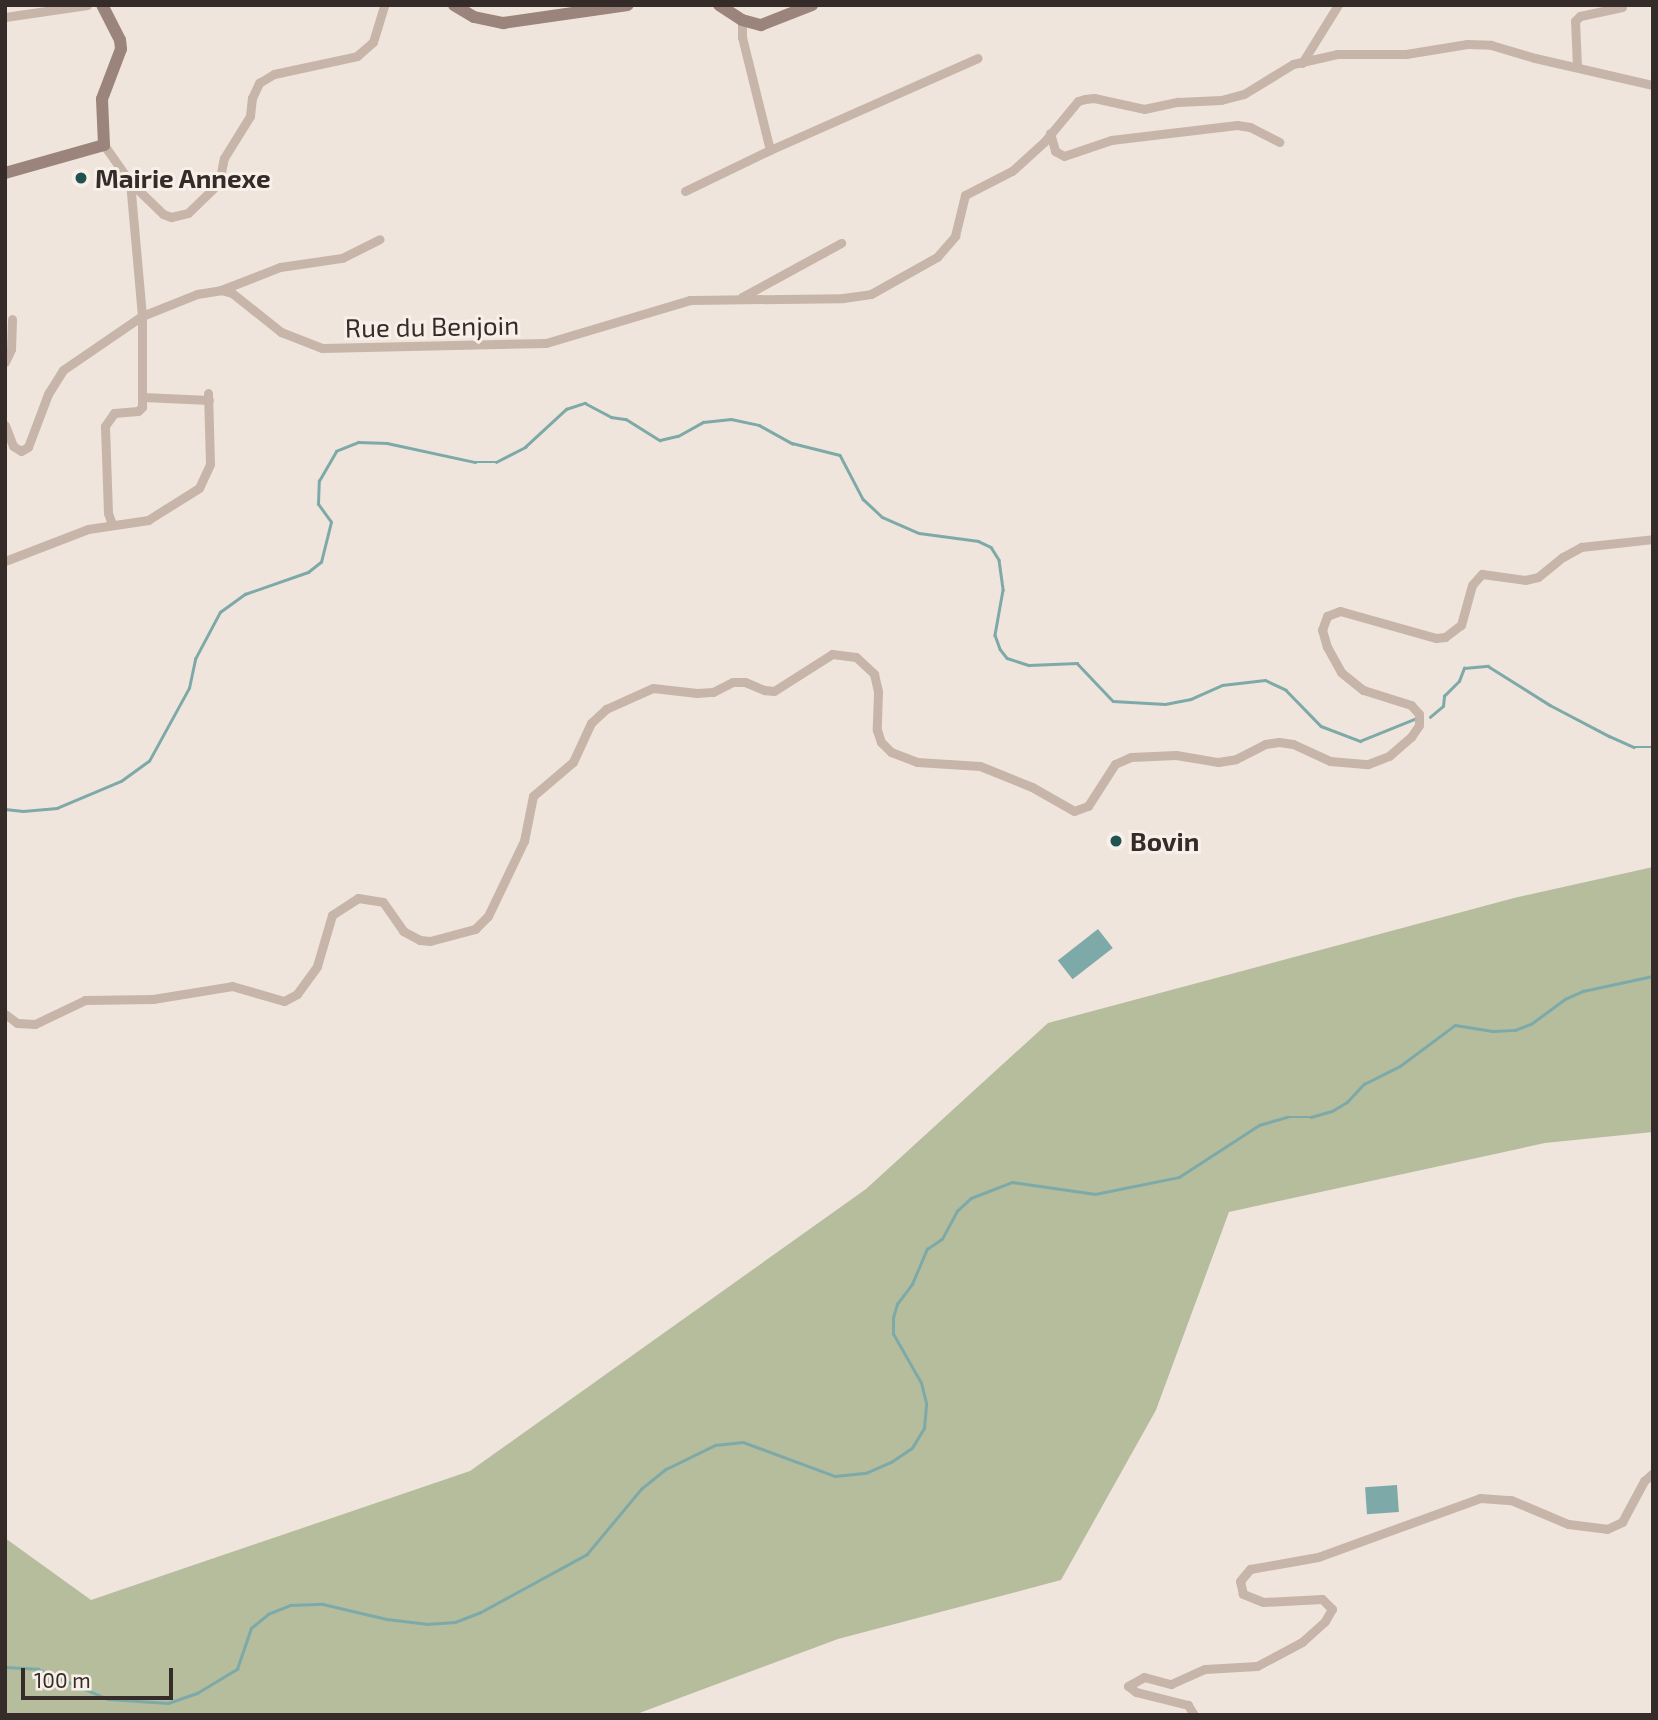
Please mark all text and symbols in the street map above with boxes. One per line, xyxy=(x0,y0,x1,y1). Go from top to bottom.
place label: Mairie Annexe xyxy=(95,162,271,194)
marker: Mairie Annexe xyxy=(73,170,89,186)
street label: Rue du Benjoin xyxy=(345,309,519,343)
place label: Bovin xyxy=(1130,825,1199,857)
marker: Bovin xyxy=(1108,833,1124,849)
scale bar xyxy=(24,1654,177,1698)
text: 100 m xyxy=(34,1667,91,1692)

